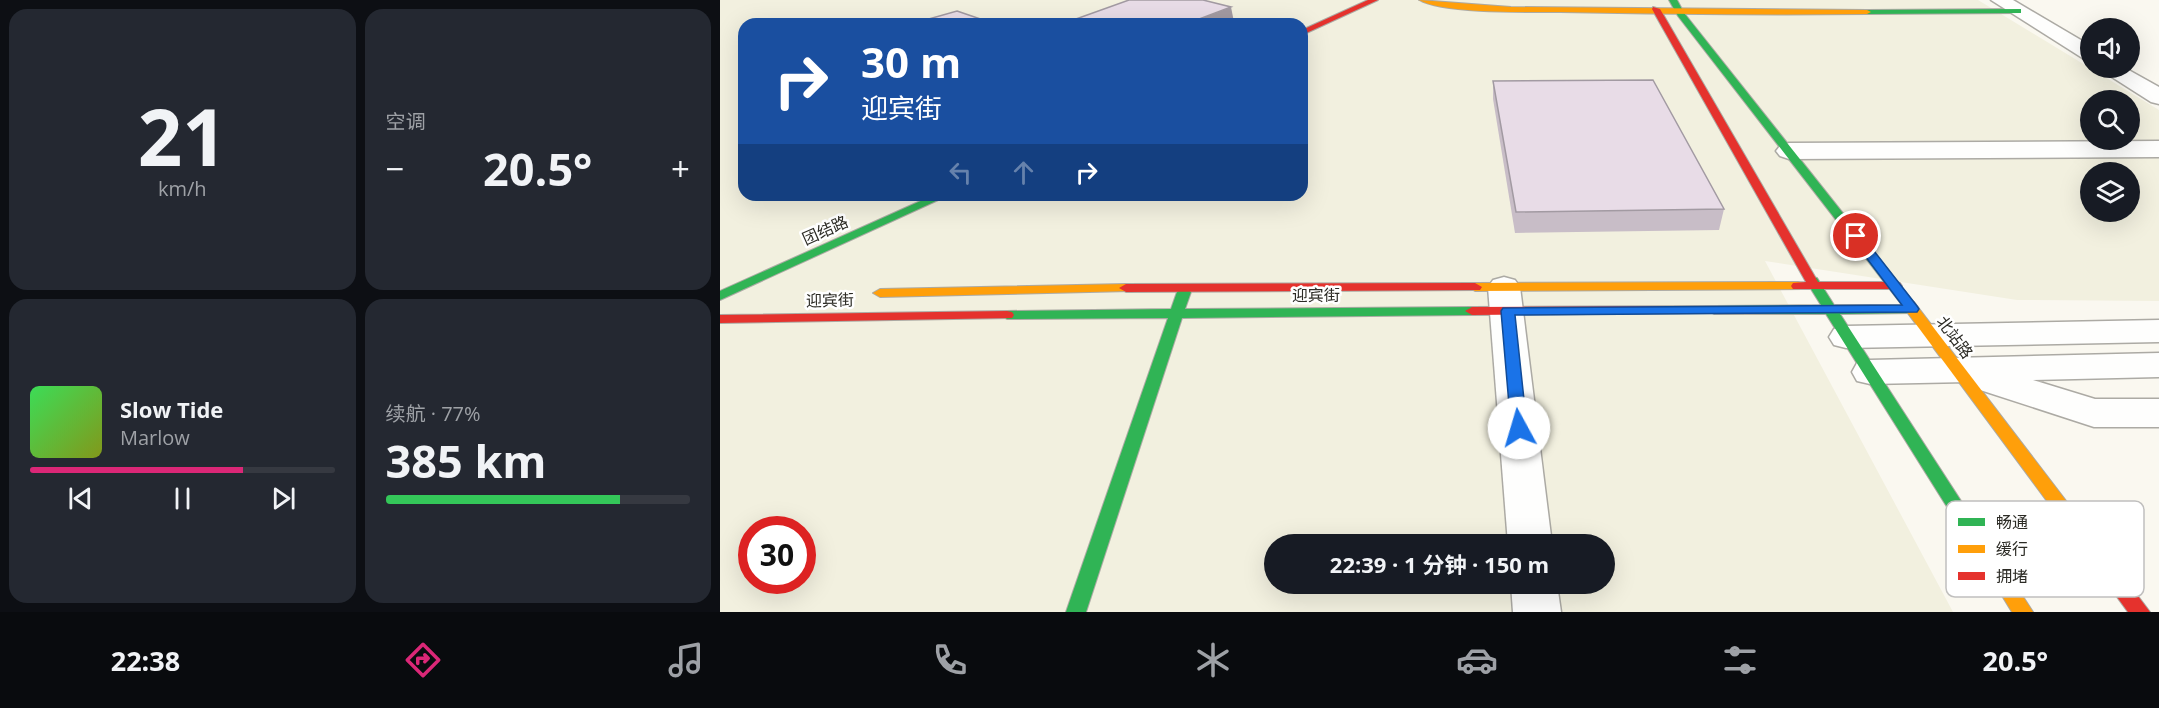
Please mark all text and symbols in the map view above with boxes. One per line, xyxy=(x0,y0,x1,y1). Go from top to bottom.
map controls xyxy=(2080,18,2140,222)
button: sound xyxy=(2080,18,2140,78)
text: 30 m xyxy=(861,33,961,90)
icon: right xyxy=(762,42,840,120)
text: 21 xyxy=(138,83,227,189)
text: 迎宾街 xyxy=(861,89,942,126)
button: search xyxy=(2080,90,2140,150)
text: 空调 xyxy=(386,108,426,135)
text: 20.5° xyxy=(483,138,592,199)
text: − xyxy=(386,146,404,191)
text: + xyxy=(671,146,690,191)
icon: left xyxy=(944,156,977,189)
icon: ahead xyxy=(1007,156,1040,189)
icon: right xyxy=(1070,156,1103,189)
button: layers xyxy=(2080,162,2140,222)
text: km/h xyxy=(158,175,207,202)
street label: 团结路 xyxy=(799,210,851,250)
pin xyxy=(1830,210,1881,261)
icon: arrive xyxy=(1839,219,1872,252)
street label: 迎宾街 xyxy=(1292,284,1340,306)
street label: 迎宾街 xyxy=(806,289,854,311)
street label: 北站路 xyxy=(1932,311,1978,363)
text: Slow Tide xyxy=(120,394,223,424)
position arrow xyxy=(1487,396,1551,460)
text: 续航 · 77% xyxy=(386,400,481,427)
text: Marlow xyxy=(120,424,190,451)
text: 385 km xyxy=(386,430,546,491)
icon: previous xyxy=(64,482,97,515)
icon: pause xyxy=(166,482,199,515)
icon: next xyxy=(267,482,300,515)
legend xyxy=(1946,501,2144,597)
text: 畅通 xyxy=(1996,511,2028,533)
speed limit sign: 30 xyxy=(738,516,816,594)
text: 缓行 xyxy=(1996,538,2028,560)
text: 22:39 · 1 分钟 · 150 m xyxy=(1330,549,1549,579)
text: 拥堵 xyxy=(1996,565,2028,587)
icon: directions xyxy=(402,639,444,681)
icon: music xyxy=(665,639,707,681)
icon: phone xyxy=(929,639,971,681)
icon: climate xyxy=(1192,639,1234,681)
icon: car xyxy=(1456,639,1498,681)
icon: filters xyxy=(1719,639,1761,681)
text: 22:38 xyxy=(111,642,180,679)
text: 20.5° xyxy=(1983,642,2048,679)

